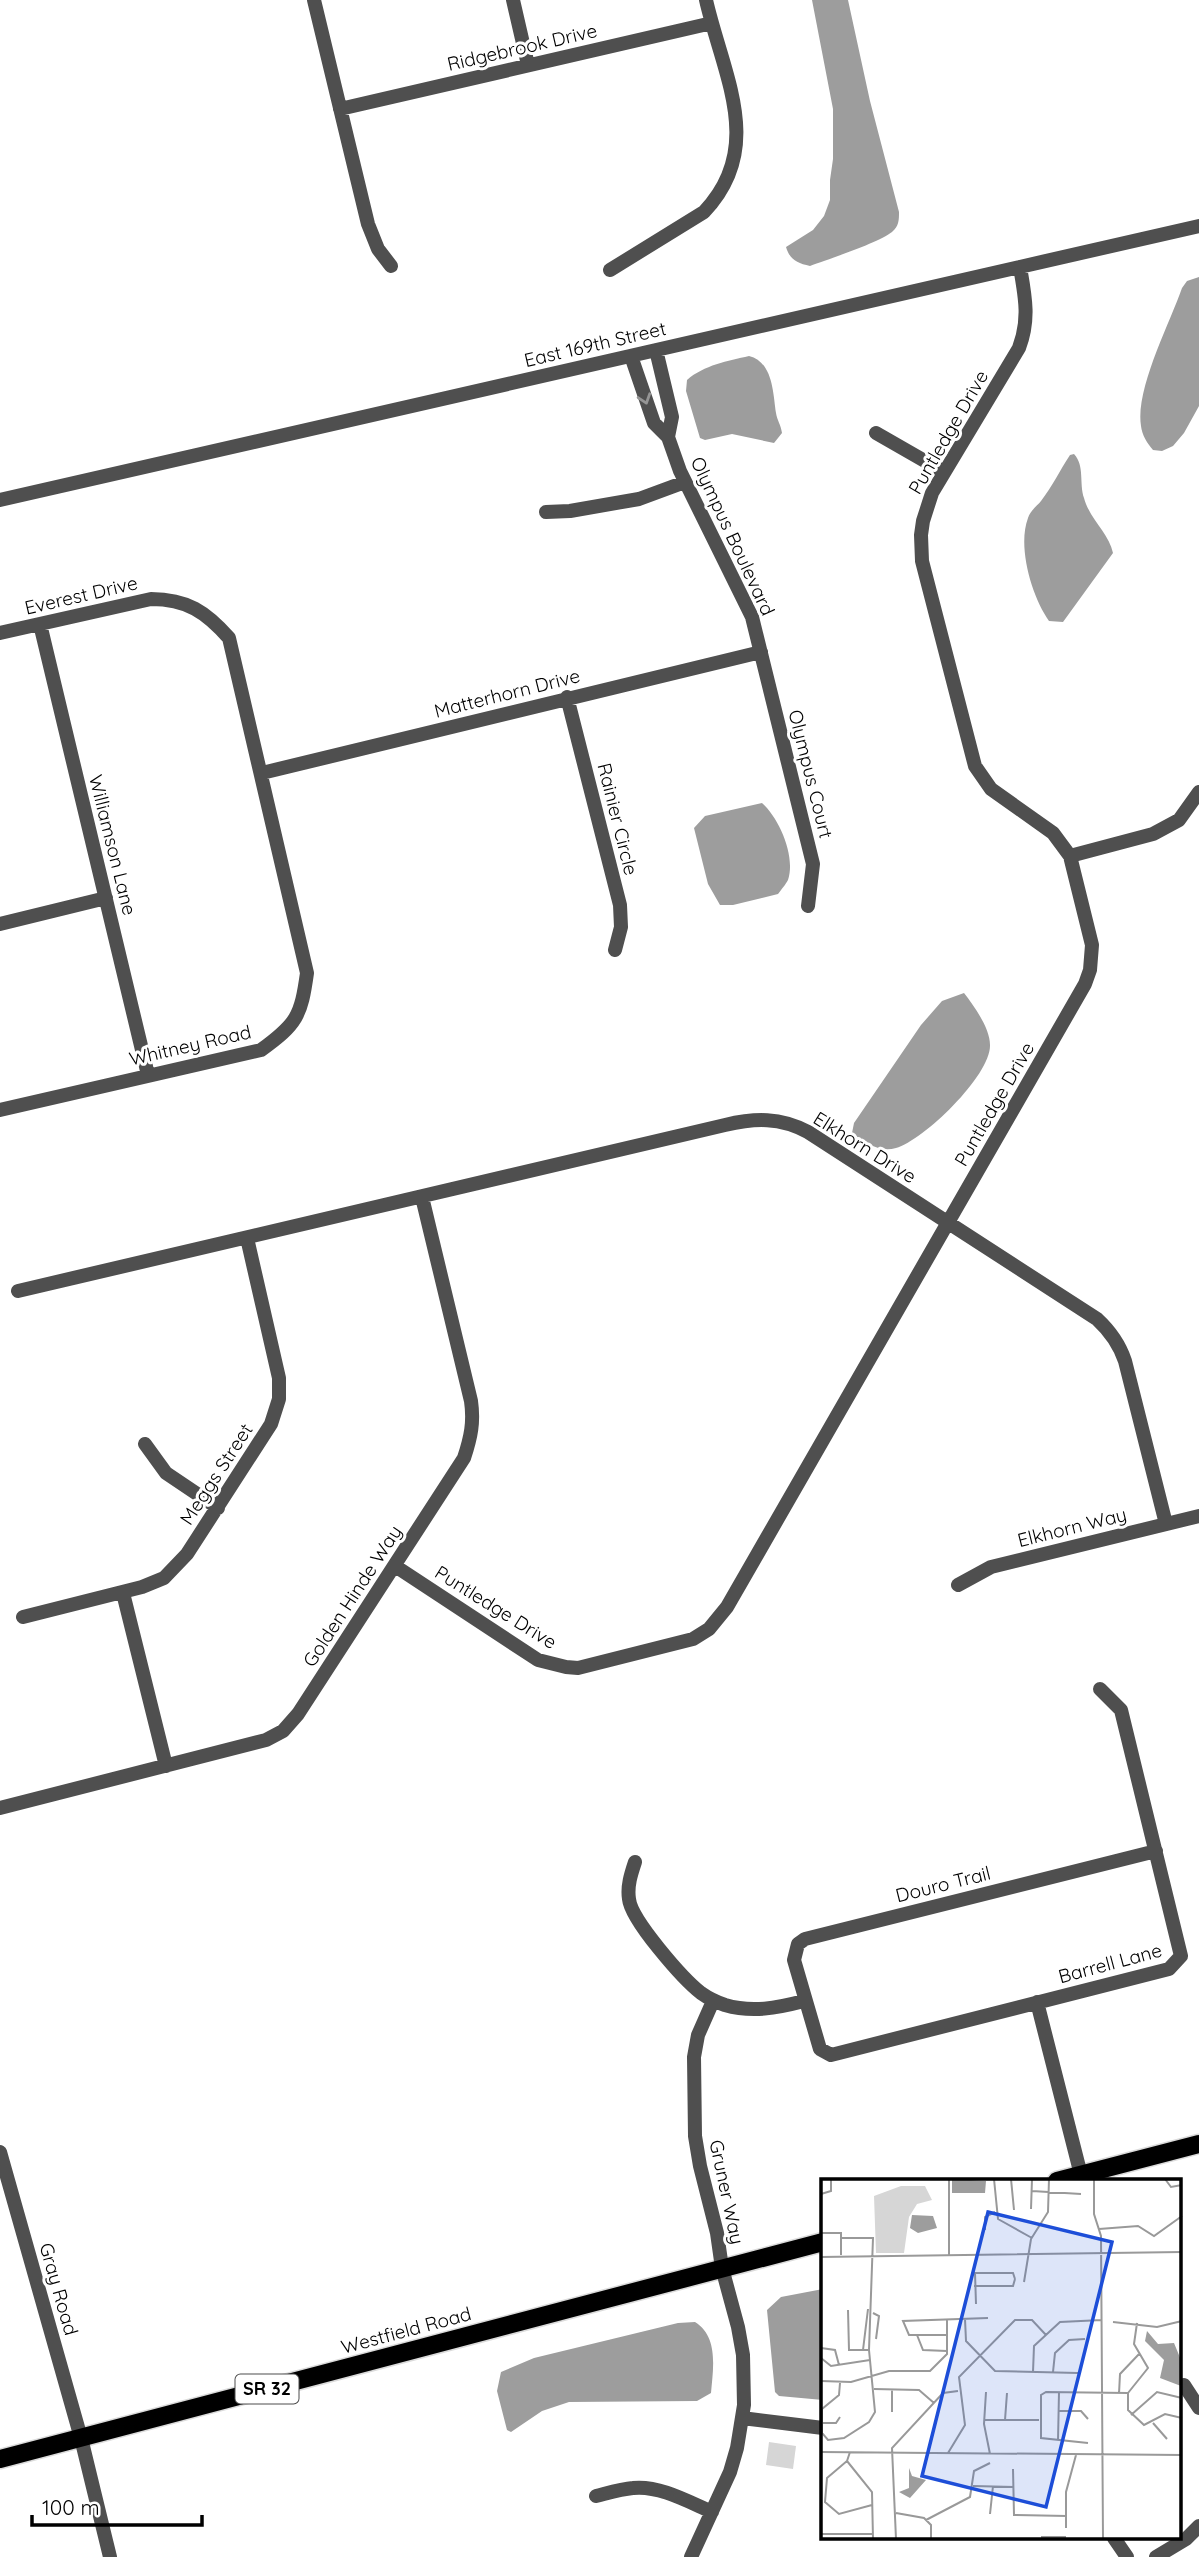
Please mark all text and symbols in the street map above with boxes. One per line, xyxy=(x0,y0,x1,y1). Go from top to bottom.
street label: Ridgebrook Drive xyxy=(445,18,599,76)
street label: East 169th Street xyxy=(522,316,668,372)
street label: Puntledge Drive xyxy=(903,366,993,498)
one-way arrow xyxy=(637,393,652,405)
street label: Olympus Boulevard xyxy=(686,453,780,619)
street label: Everest Drive xyxy=(22,570,140,620)
street label: Matterhorn Drive xyxy=(432,663,582,723)
street label: Olympus Court xyxy=(783,707,839,841)
street label: Rainier Circle xyxy=(592,760,644,878)
street label: Williamson Lane xyxy=(84,772,142,918)
street label: Whitney Road xyxy=(127,1019,253,1071)
street label: Puntledge Drive xyxy=(949,1038,1039,1170)
street label: Elkhorn Drive xyxy=(809,1106,921,1188)
street label: Meggs Street xyxy=(174,1419,258,1529)
street label: Elkhorn Way xyxy=(1015,1502,1129,1552)
street label: Golden Hinde Way xyxy=(297,1521,407,1671)
street label: Puntledge Drive xyxy=(431,1560,561,1654)
street label: Douro Trail xyxy=(893,1861,993,1907)
street label: Barrell Lane xyxy=(1056,1938,1164,1988)
street label: Gruner Way xyxy=(704,2138,750,2246)
inset map xyxy=(821,2179,1182,2540)
street label: Gray Road xyxy=(34,2240,84,2338)
street label: Westfield Road xyxy=(338,2301,474,2359)
road number: SR 32 xyxy=(236,2374,298,2404)
scale bar xyxy=(32,2484,201,2528)
text: 100 m xyxy=(42,2494,100,2520)

